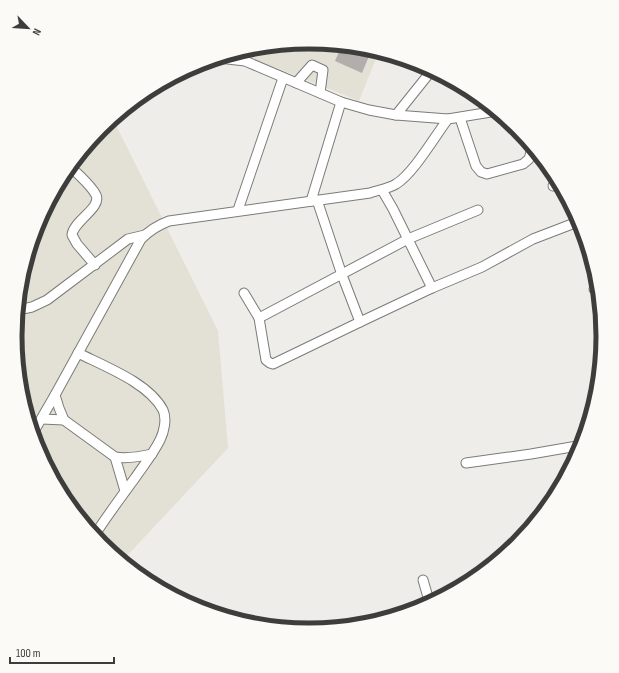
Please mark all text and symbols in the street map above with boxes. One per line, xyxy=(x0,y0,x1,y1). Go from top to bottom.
north arrow xyxy=(8,8,48,48)
text: N xyxy=(29,27,44,38)
scale bar xyxy=(10,639,114,665)
text: 100 m xyxy=(16,646,41,661)

